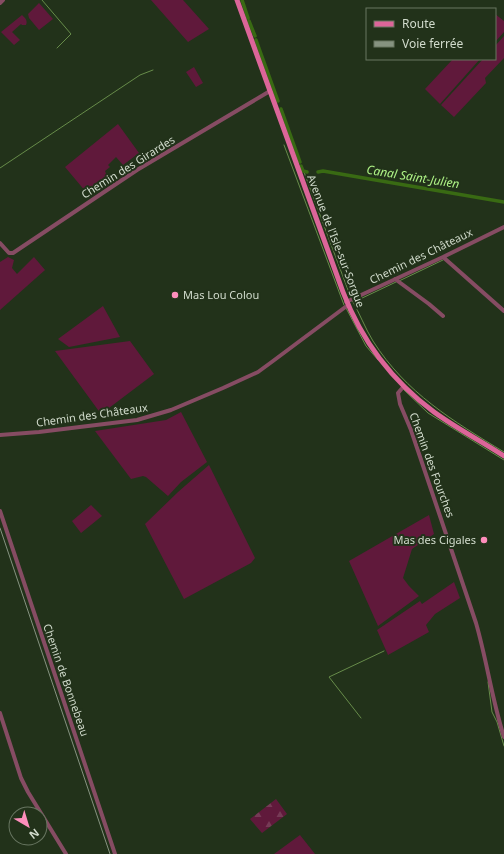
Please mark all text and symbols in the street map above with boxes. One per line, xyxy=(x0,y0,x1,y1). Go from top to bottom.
legend xyxy=(366,8,496,60)
text: Route xyxy=(402,15,435,32)
text: Voie ferrée xyxy=(402,35,464,52)
street label: Chemin des Girardes xyxy=(78,132,177,201)
water label: Canal Saint-Julien xyxy=(365,161,461,192)
street label: Avenue de l'Isle-sur-Sorgue xyxy=(304,172,369,309)
street label: Chemin des Châteaux xyxy=(367,224,475,287)
place label: Mas Lou Colou xyxy=(183,287,259,302)
marker: Mas Lou Colou xyxy=(170,290,180,300)
street label: Chemin des Châteaux xyxy=(35,399,149,430)
street label: Chemin des Fourches xyxy=(406,410,458,519)
place label: Mas des Cigales xyxy=(394,532,476,547)
marker: Mas des Cigales xyxy=(479,535,489,545)
street label: Chemin de Bonnebeau xyxy=(40,622,93,738)
north arrow xyxy=(8,806,48,846)
text: N xyxy=(26,826,43,843)

